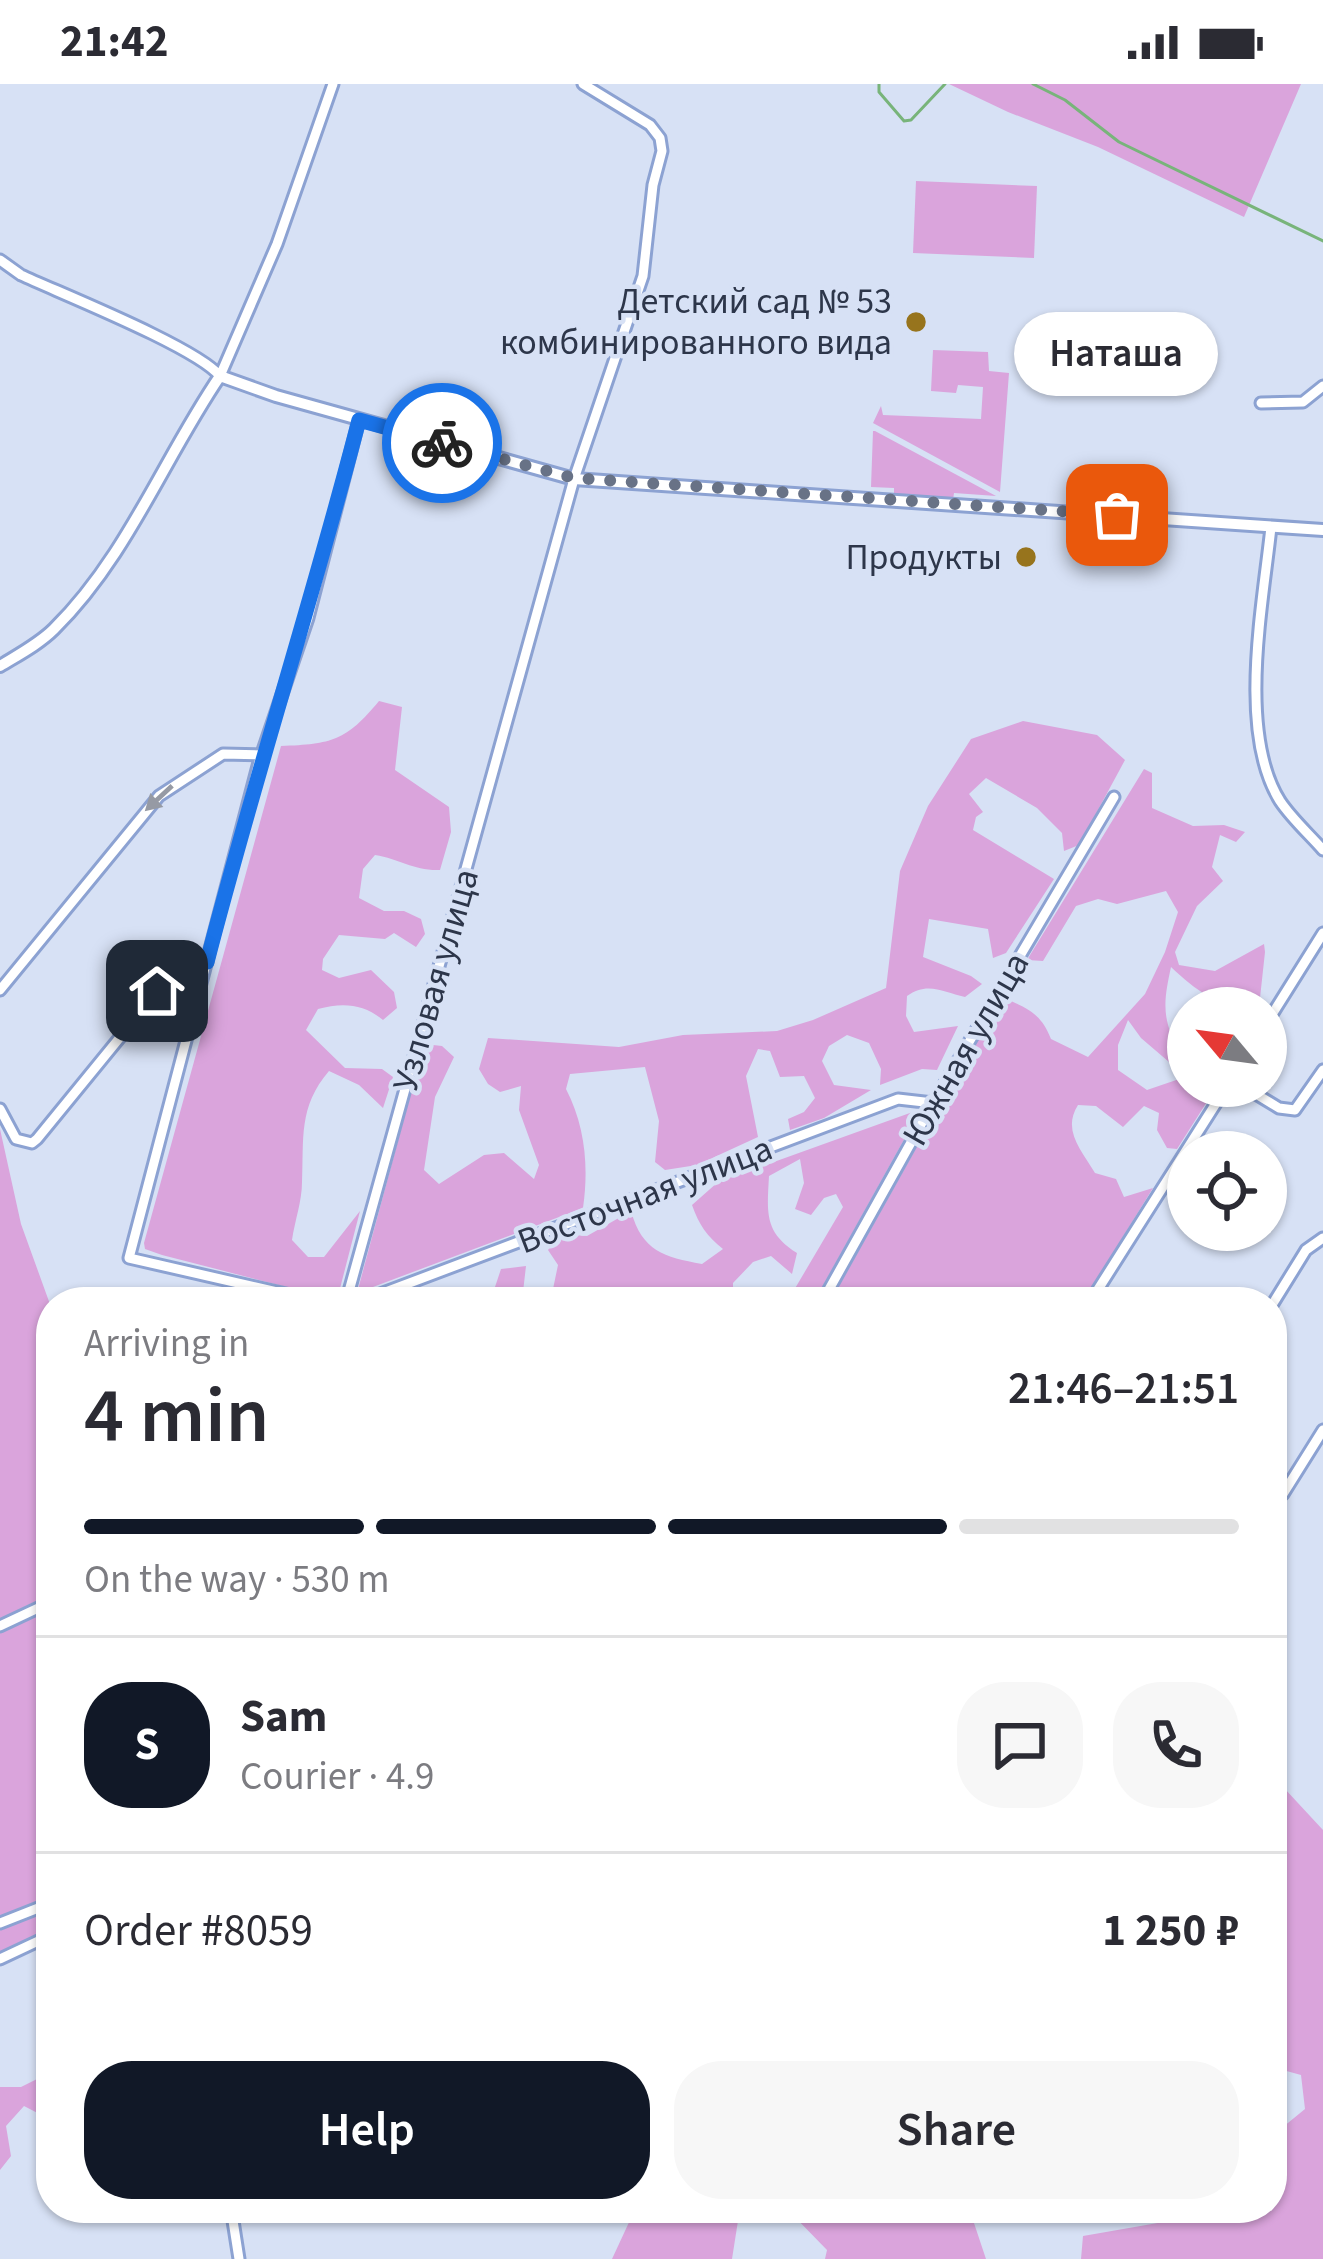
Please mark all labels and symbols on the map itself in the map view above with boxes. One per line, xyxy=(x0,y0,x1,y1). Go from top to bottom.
place label: Детский сад № 53 комбинированного вида xyxy=(500,276,892,368)
marker: Детский сад № 53 комбинированного вида xyxy=(903,309,929,335)
callout: Наташа xyxy=(1015,311,1219,395)
courier xyxy=(382,383,502,503)
pin xyxy=(1066,464,1168,566)
place label: Продукты xyxy=(845,532,1002,583)
marker: Продукты xyxy=(1013,544,1039,570)
one-way arrow xyxy=(145,784,174,812)
street label: Узловая улица xyxy=(380,863,492,1097)
pin xyxy=(106,940,208,1042)
street label: Южная улица xyxy=(890,943,1042,1155)
north arrow xyxy=(1167,987,1287,1107)
street label: Восточная улица xyxy=(510,1123,780,1267)

